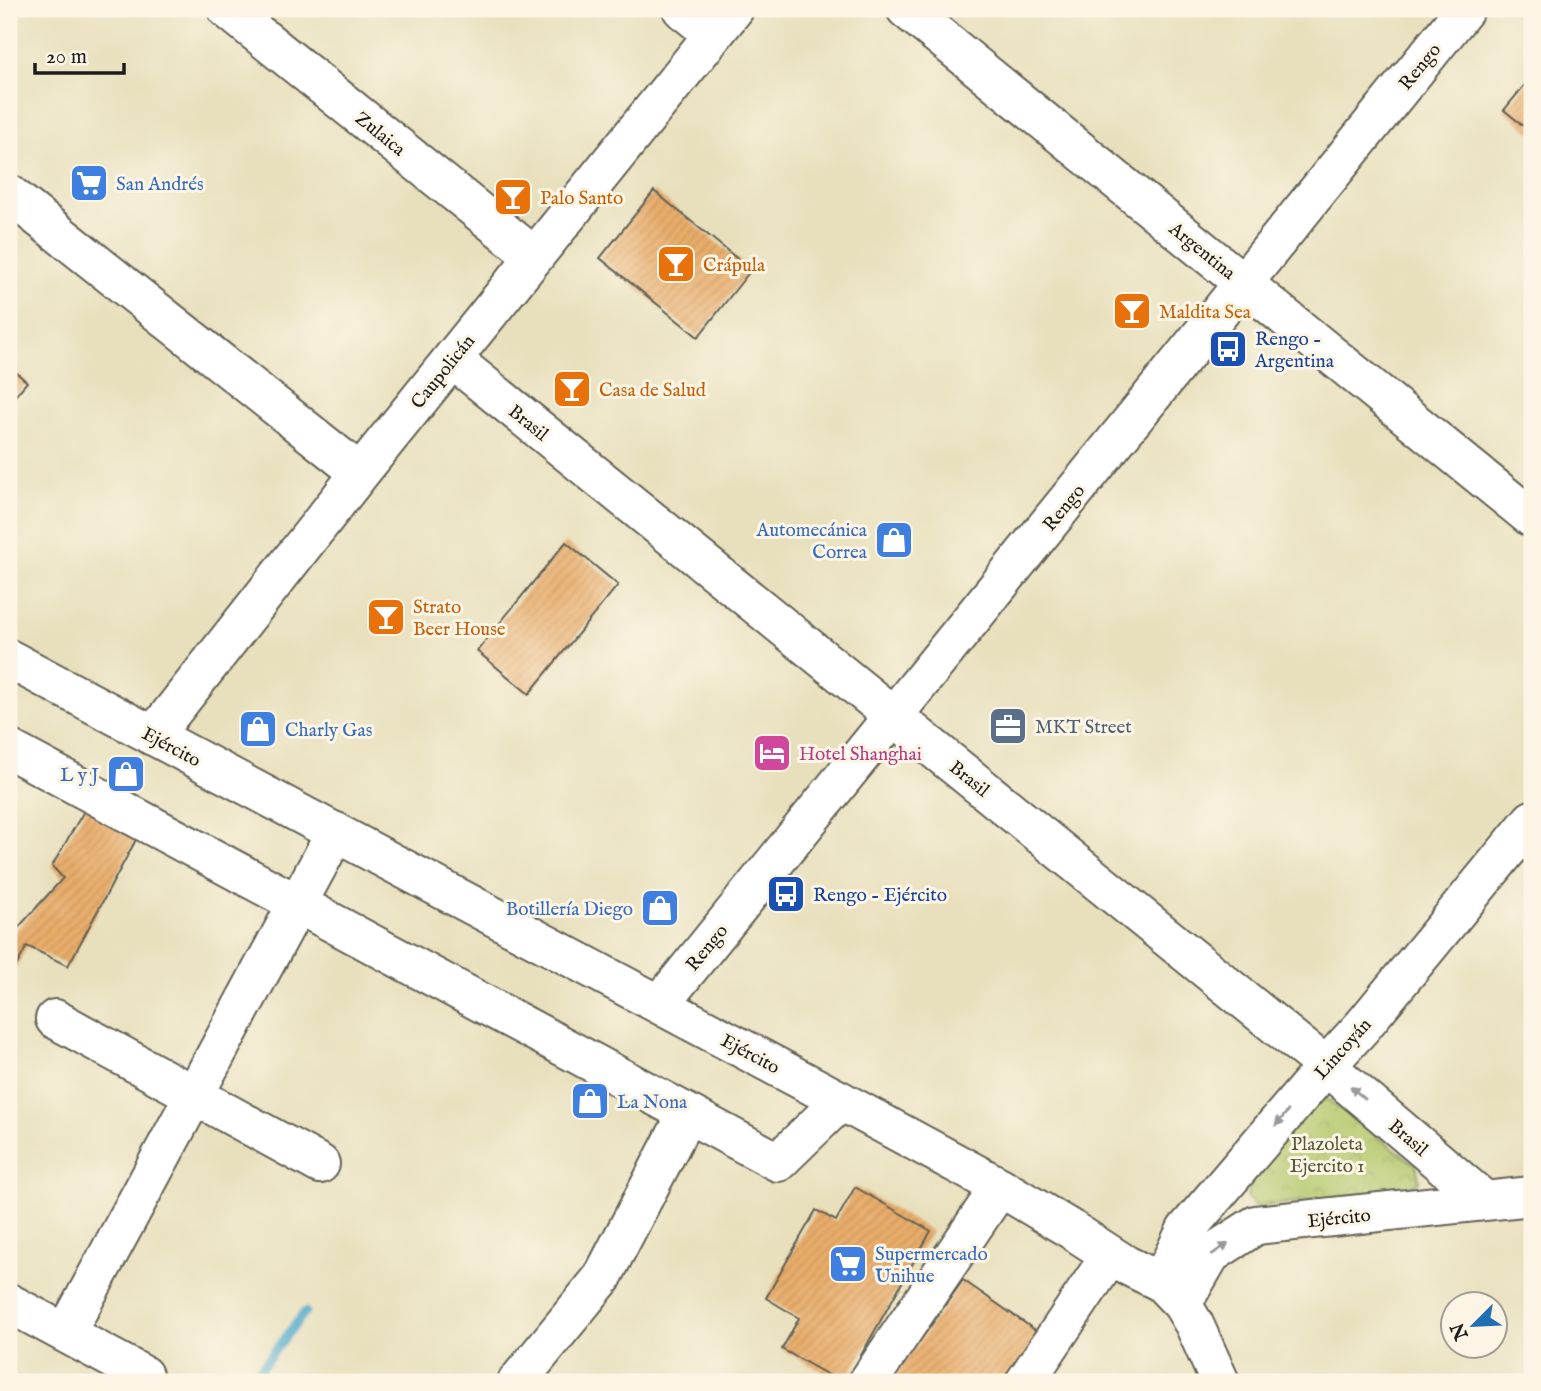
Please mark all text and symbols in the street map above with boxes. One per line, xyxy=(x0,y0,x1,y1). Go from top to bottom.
scale bar xyxy=(35,32,124,76)
street label: Rengo xyxy=(1394,39,1447,96)
text: 20 m xyxy=(46,44,87,71)
street label: Zulaica xyxy=(350,107,410,163)
supermarket icon: San Andrés xyxy=(68,162,110,204)
place label: San Andrés xyxy=(116,173,204,197)
bar icon: Palo Santo xyxy=(492,176,534,218)
place label: Palo Santo xyxy=(540,187,623,211)
street label: Argentina xyxy=(1163,217,1241,286)
bar icon: Crápula xyxy=(655,243,697,285)
place label: Crápula xyxy=(703,254,766,278)
bar icon: Maldita Sea xyxy=(1111,290,1153,332)
place label: Maldita Sea xyxy=(1159,301,1252,325)
bus stop icon: Rengo - Argentina xyxy=(1207,328,1249,370)
place label: Rengo - Argentina xyxy=(1254,328,1335,374)
street label: Caupolicán xyxy=(406,330,481,414)
bar icon: Casa de Salud xyxy=(551,368,593,410)
place label: Casa de Salud xyxy=(599,379,707,403)
street label: Brasil xyxy=(503,400,553,447)
street label: Rengo xyxy=(1038,480,1091,537)
place label: Automecánica Correa xyxy=(755,519,868,565)
shop icon: Automecánica Correa xyxy=(873,519,915,561)
bar icon: Strato Beer House xyxy=(365,596,407,638)
place label: Strato Beer House xyxy=(413,596,506,642)
office icon: MKT Street xyxy=(987,705,1029,747)
shop icon: Charly Gas xyxy=(237,708,279,750)
place label: MKT Street xyxy=(1035,716,1132,740)
place label: Charly Gas xyxy=(285,719,372,743)
street label: Ejército xyxy=(137,722,205,773)
hotel icon: Hotel Shanghai xyxy=(751,732,793,774)
place label: Hotel Shanghai xyxy=(799,743,922,767)
shop icon: L y J xyxy=(105,753,147,795)
street label: Brasil xyxy=(944,756,994,803)
place label: L y J xyxy=(60,764,99,788)
bus stop icon: Rengo - Ejército xyxy=(765,873,807,915)
place label: Rengo - Ejército xyxy=(813,884,947,908)
shop icon: Botillería Diego xyxy=(639,887,681,929)
place label: Botillería Diego xyxy=(506,898,633,922)
street label: Rengo xyxy=(681,920,734,977)
street label: Lincoyán xyxy=(1310,1014,1377,1085)
street label: Ejército xyxy=(716,1029,784,1080)
shop icon: La Nona xyxy=(569,1080,611,1122)
one-way arrow xyxy=(1350,1086,1367,1101)
place label: La Nona xyxy=(617,1091,688,1115)
one-way arrow xyxy=(1275,1109,1290,1126)
street label: Brasil xyxy=(1383,1115,1433,1163)
park label: Plazoleta Ejercito 1 xyxy=(1290,1133,1364,1179)
street label: Ejército xyxy=(1306,1204,1372,1234)
one-way arrow xyxy=(1210,1242,1230,1255)
supermarket icon: Supermercado Unihue xyxy=(827,1243,869,1285)
place label: Supermercado Unihue xyxy=(875,1243,988,1289)
north arrow xyxy=(1440,1290,1510,1360)
text: N xyxy=(1446,1318,1475,1344)

